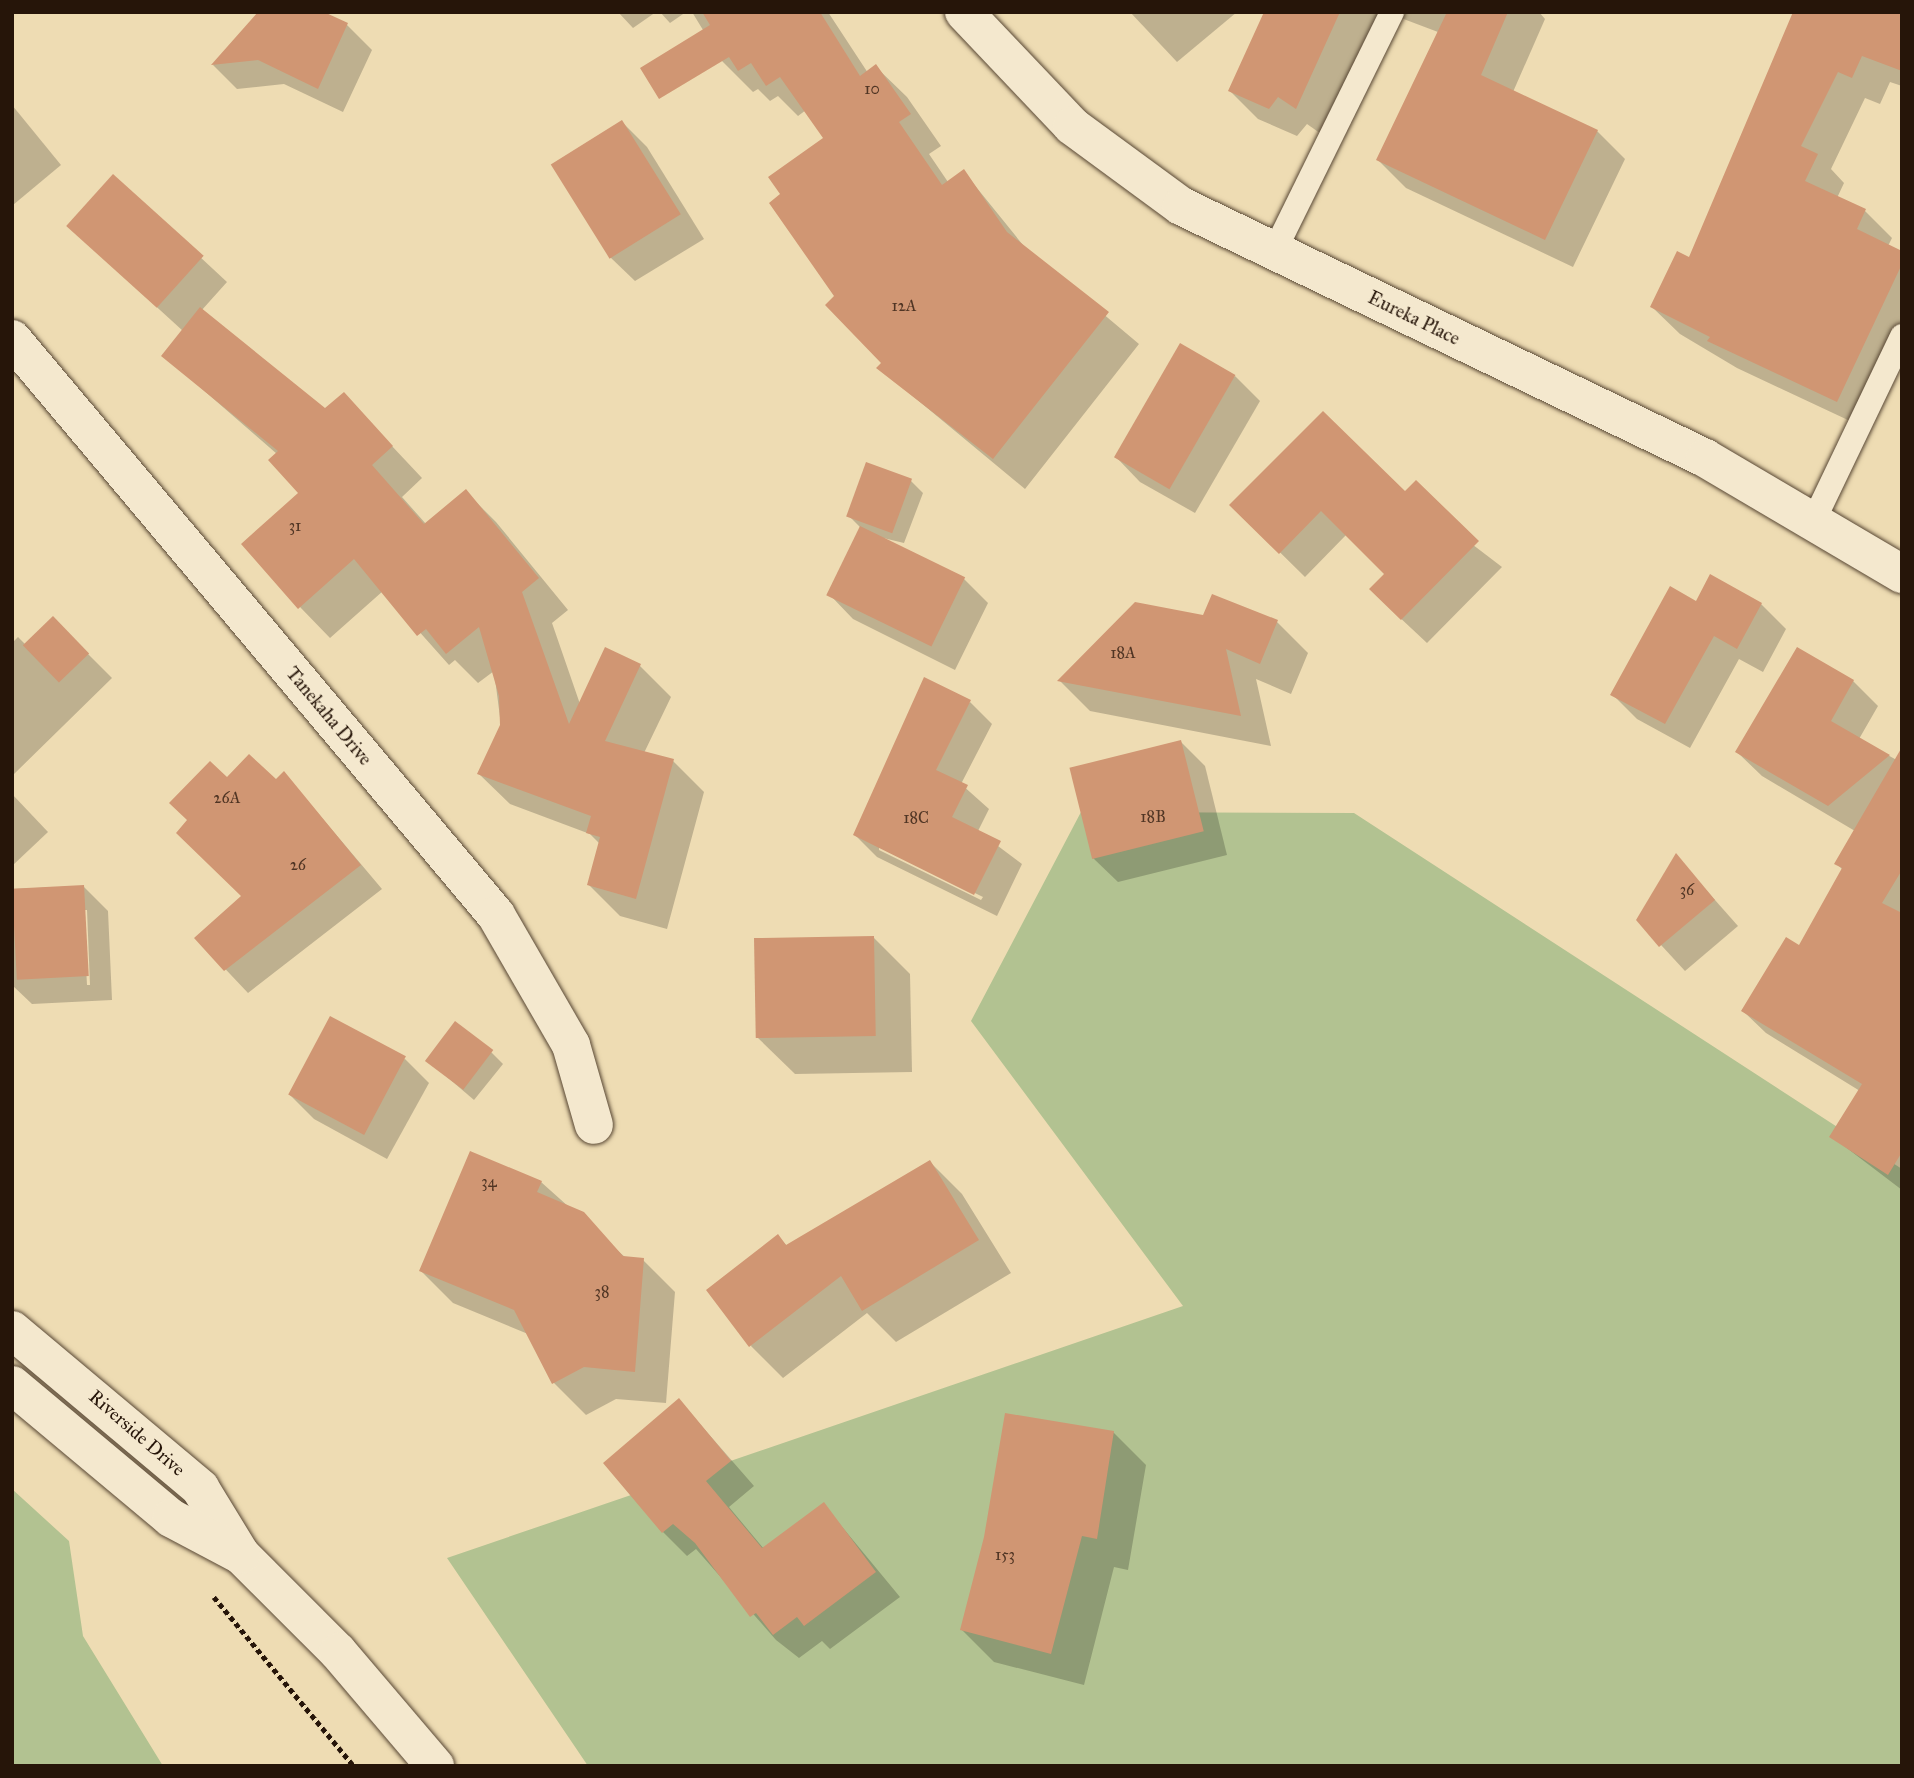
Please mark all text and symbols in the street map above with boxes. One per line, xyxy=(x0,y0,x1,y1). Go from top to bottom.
house number: 10 xyxy=(864,79,880,99)
street label: Eureka Place xyxy=(1364,286,1464,350)
house number: 12A xyxy=(892,296,916,316)
house number: 31 xyxy=(289,516,301,536)
house number: 18A xyxy=(1110,643,1136,663)
street label: Tanekaha Drive xyxy=(281,662,377,770)
house number: 26A xyxy=(214,788,240,808)
house number: 18B xyxy=(1140,807,1166,827)
house number: 18C xyxy=(903,808,929,828)
house number: 26 xyxy=(290,855,306,875)
house number: 36 xyxy=(1680,880,1694,900)
house number: 34 xyxy=(481,1172,497,1192)
house number: 38 xyxy=(595,1282,609,1302)
street label: Riverside Drive xyxy=(84,1385,190,1481)
house number: 153 xyxy=(995,1545,1015,1565)

